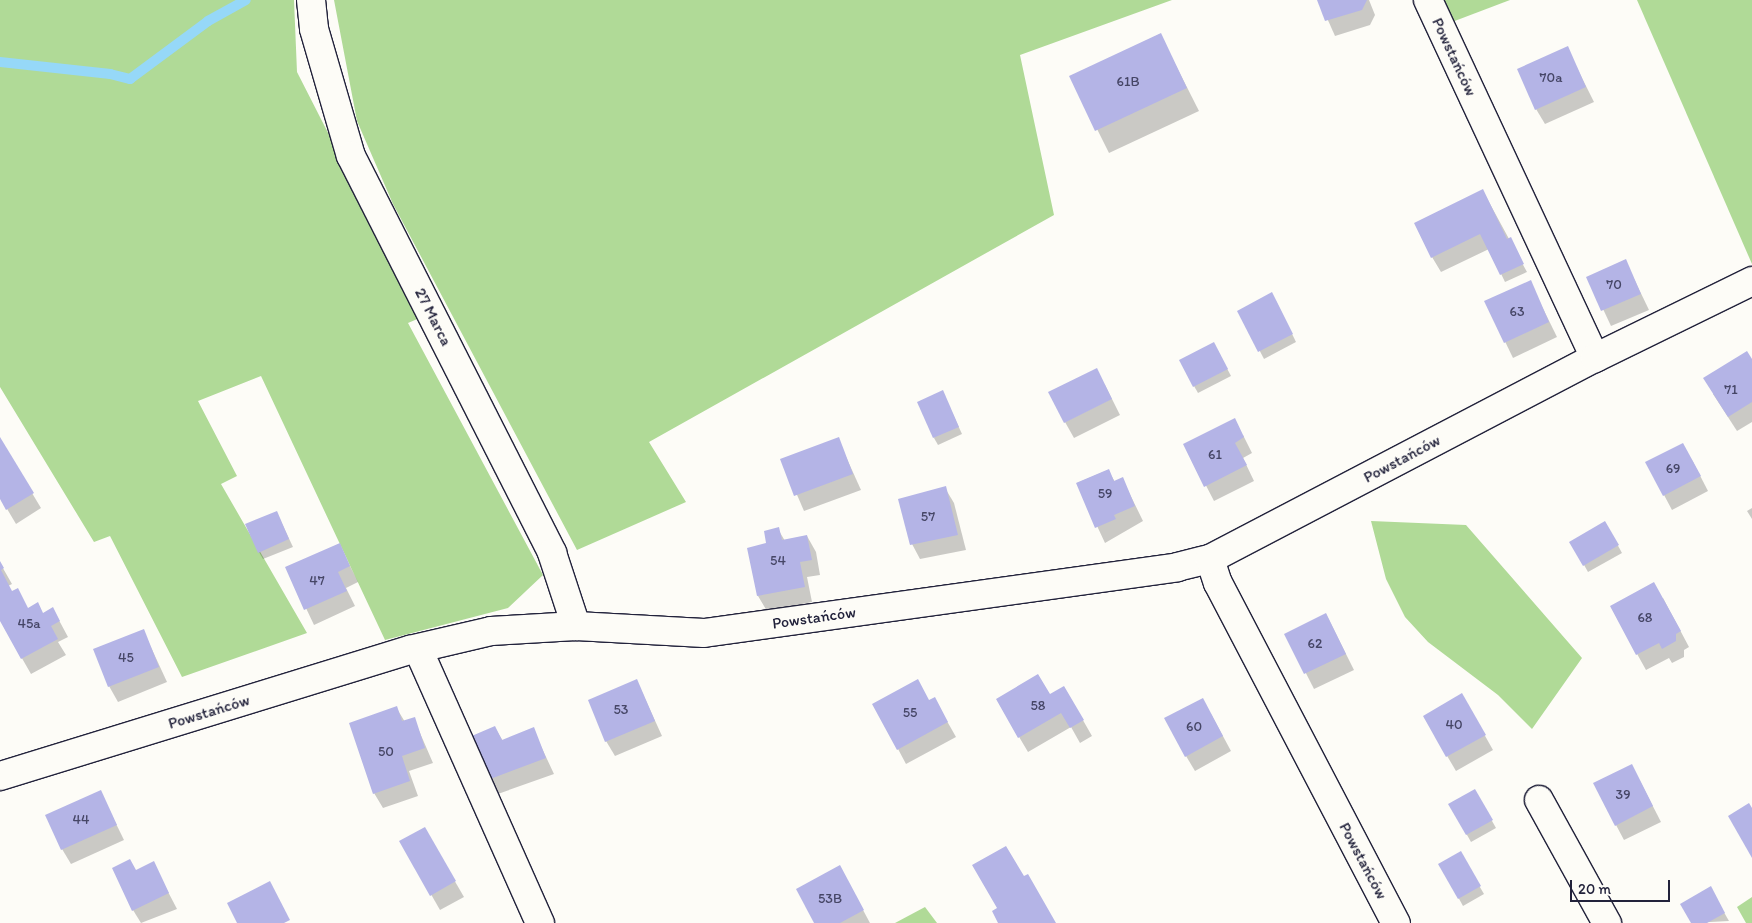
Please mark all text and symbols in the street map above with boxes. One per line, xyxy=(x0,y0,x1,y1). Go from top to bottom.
street label: Powstańców xyxy=(1427,15,1481,99)
house number: 70a xyxy=(1540,70,1562,86)
house number: 61B xyxy=(1117,74,1139,90)
house number: 70 xyxy=(1606,277,1622,293)
street label: 27 Marca xyxy=(410,285,456,349)
house number: 63 xyxy=(1509,304,1525,320)
house number: 71 xyxy=(1724,382,1738,398)
street label: Powstańców xyxy=(1360,431,1444,487)
house number: 61 xyxy=(1208,447,1222,463)
house number: 69 xyxy=(1666,461,1680,477)
house number: 59 xyxy=(1098,486,1112,502)
house number: 57 xyxy=(921,509,935,525)
house number: 54 xyxy=(770,553,786,569)
house number: 47 xyxy=(309,573,325,589)
street label: Powstańców xyxy=(771,603,857,633)
house number: 68 xyxy=(1637,610,1653,626)
house number: 45a xyxy=(17,616,41,632)
house number: 62 xyxy=(1308,636,1322,652)
house number: 45 xyxy=(118,650,134,666)
street label: Powstańców xyxy=(166,690,252,734)
house number: 58 xyxy=(1030,698,1046,714)
house number: 53 xyxy=(614,702,628,718)
house number: 55 xyxy=(903,705,917,721)
house number: 40 xyxy=(1445,717,1463,733)
house number: 60 xyxy=(1186,719,1202,735)
house number: 50 xyxy=(378,744,394,760)
house number: 39 xyxy=(1616,787,1630,803)
house number: 44 xyxy=(73,812,89,828)
street label: Powstańców xyxy=(1335,819,1391,903)
scale bar xyxy=(1572,870,1672,902)
text: 20 m xyxy=(1578,880,1611,898)
house number: 53B xyxy=(818,891,842,907)

